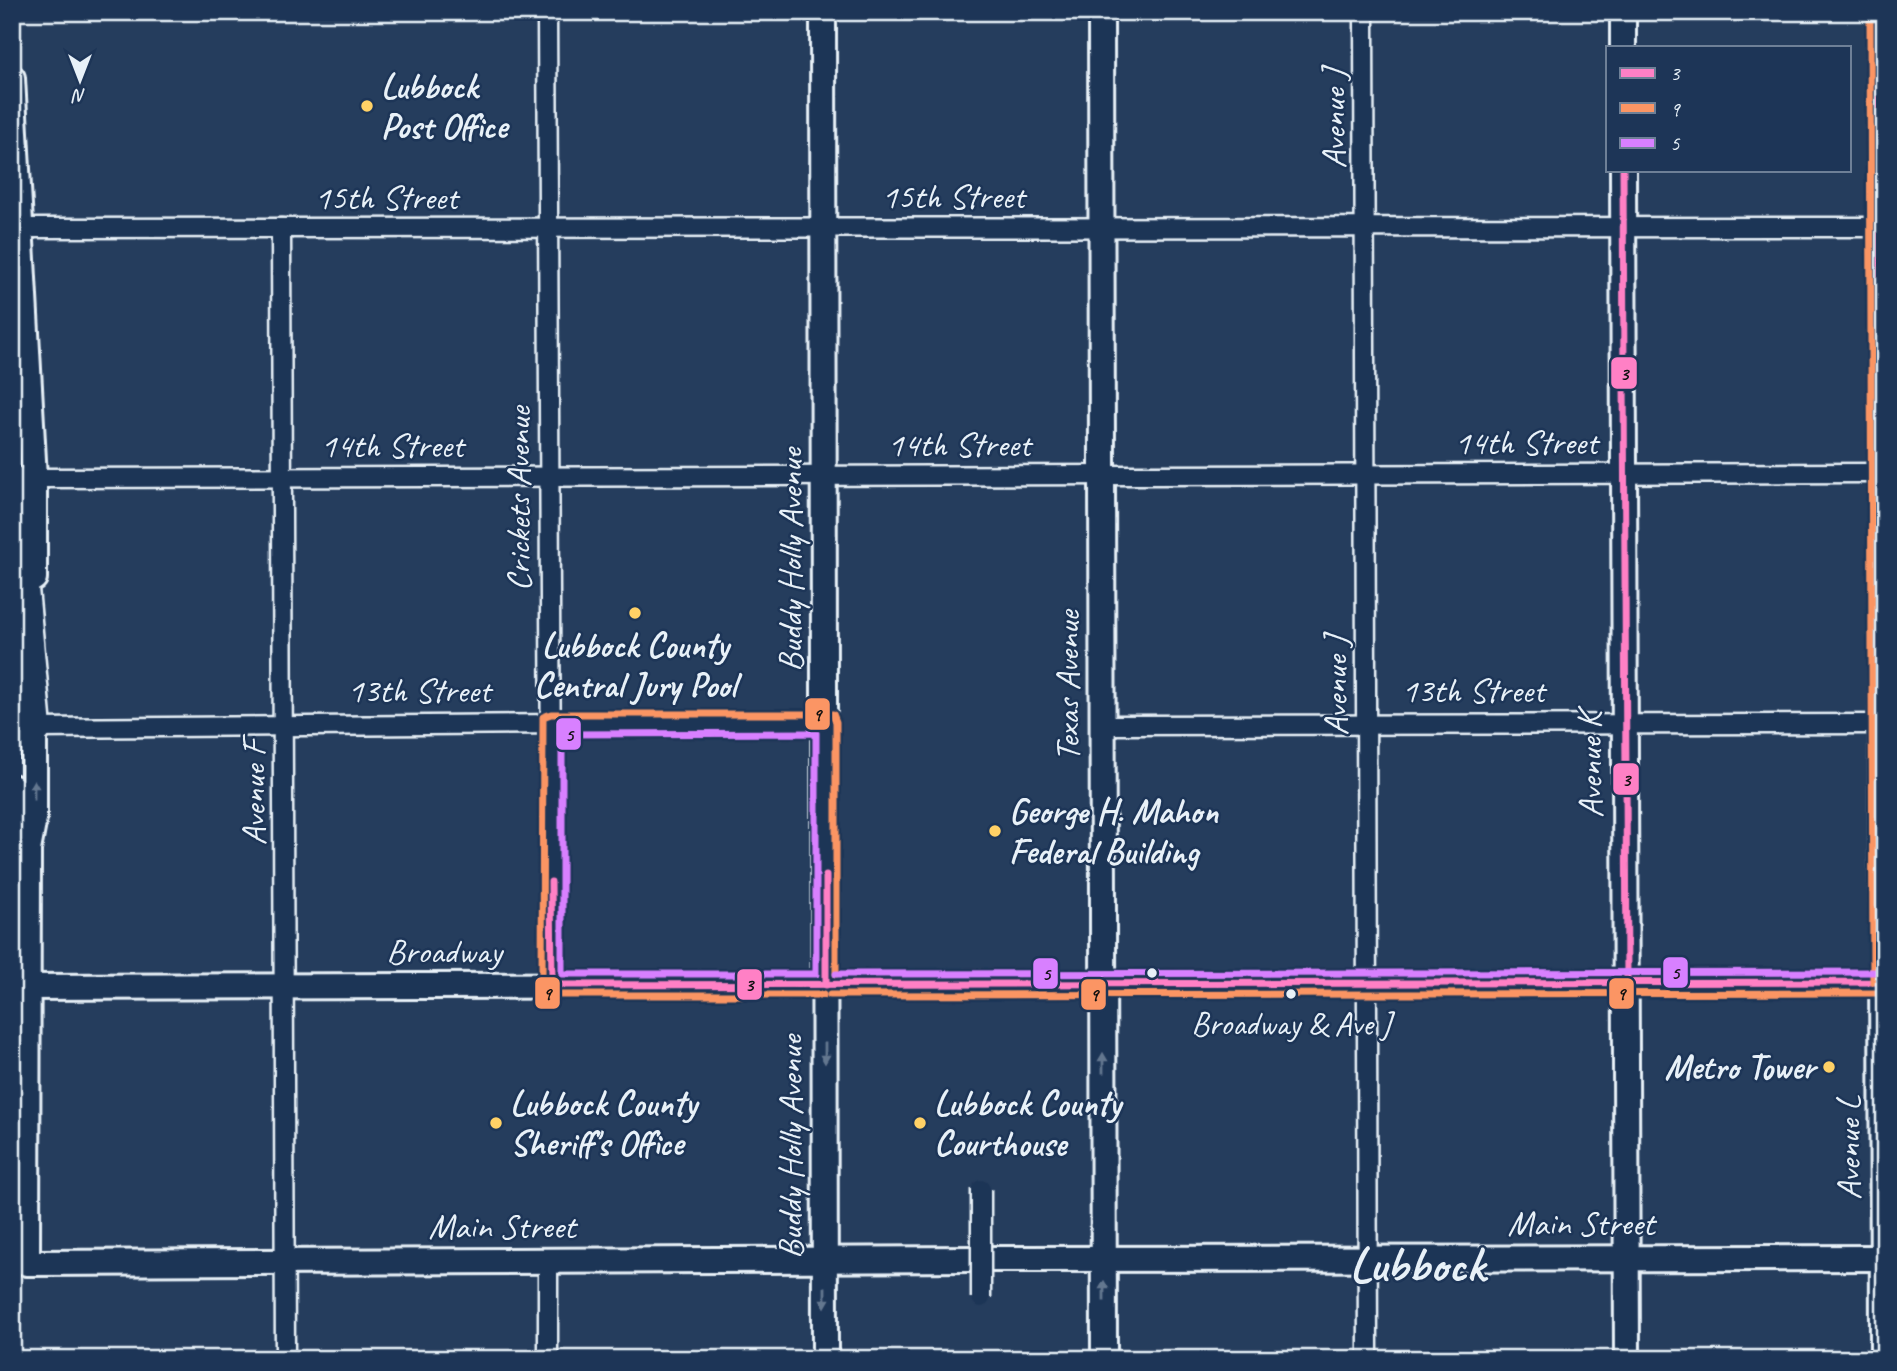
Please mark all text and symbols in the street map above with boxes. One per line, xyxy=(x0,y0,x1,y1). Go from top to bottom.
north arrow xyxy=(46,46,116,116)
legend xyxy=(1606,46,1852,172)
text: 3 xyxy=(1670,60,1681,86)
place label: Lubbock Post Office xyxy=(381,64,510,149)
street label: Avenue J xyxy=(1311,64,1356,169)
text: N xyxy=(71,84,86,108)
text: 9 xyxy=(1670,96,1681,122)
marker: Lubbock Post Office xyxy=(359,98,375,114)
text: 5 xyxy=(1670,130,1681,156)
street label: 15th Street xyxy=(882,174,1028,219)
street label: 15th Street xyxy=(315,175,461,220)
line badge: 3 xyxy=(1610,356,1638,390)
text: 3 xyxy=(1620,362,1631,386)
street label: Crickets Avenue xyxy=(496,404,541,591)
street label: 14th Street xyxy=(1455,420,1601,465)
street label: 14th Street xyxy=(888,422,1034,467)
street label: 14th Street xyxy=(321,423,467,468)
street label: Buddy Holly Avenue xyxy=(768,445,813,672)
marker: Lubbock County Central Jury Pool xyxy=(627,605,643,621)
street label: Texas Avenue xyxy=(1045,608,1090,761)
place label: Lubbock County Central Jury Pool xyxy=(534,623,743,708)
street label: Avenue J xyxy=(1313,631,1358,736)
street label: 13th Street xyxy=(348,668,494,713)
street label: 13th Street xyxy=(1402,668,1548,713)
line badge: 9 xyxy=(804,697,831,731)
text: 9 xyxy=(813,703,824,727)
street label: Avenue K xyxy=(1566,705,1613,819)
line badge: 5 xyxy=(555,717,582,751)
text: 5 xyxy=(565,723,575,747)
street label: Avenue F xyxy=(231,733,276,845)
line badge: 3 xyxy=(1612,762,1640,796)
text: 3 xyxy=(1622,768,1633,792)
one-way arrow xyxy=(28,778,40,800)
place label: George H. Mahon Federal Building xyxy=(1009,789,1219,874)
marker: George H. Mahon Federal Building xyxy=(987,823,1003,839)
street label: Broadway xyxy=(386,929,505,974)
line badge: 5 xyxy=(1662,956,1689,989)
line badge: 5 xyxy=(1032,957,1059,990)
text: 5 xyxy=(1671,961,1681,985)
text: 5 xyxy=(1042,962,1052,986)
unlabelled marker xyxy=(1145,966,1159,980)
line badge: 3 xyxy=(736,968,763,1001)
text: 3 xyxy=(745,973,756,997)
line badge: 9 xyxy=(534,976,561,1010)
line badge: 9 xyxy=(1608,977,1635,1010)
line badge: 9 xyxy=(1080,978,1107,1011)
text: 9 xyxy=(543,982,554,1006)
text: 9 xyxy=(1617,982,1628,1006)
text: 9 xyxy=(1090,983,1101,1007)
marker: Broadway & Ave J xyxy=(1284,987,1298,1001)
place label: Broadway & Ave J xyxy=(1191,1003,1396,1045)
street label: Buddy Holly Avenue xyxy=(768,1032,813,1259)
one-way arrow xyxy=(819,1042,831,1064)
place label: Metro Tower xyxy=(1665,1045,1818,1090)
one-way arrow xyxy=(1097,1052,1109,1074)
marker: Metro Tower xyxy=(1821,1059,1837,1075)
place label: Lubbock County Sheriff's Office xyxy=(510,1081,700,1166)
place label: Lubbock County Courthouse xyxy=(934,1081,1124,1166)
street label: Avenue L xyxy=(1826,1095,1871,1200)
marker: Lubbock County Sheriff's Office xyxy=(488,1115,504,1131)
marker: Lubbock County Courthouse xyxy=(912,1115,928,1131)
street label: Main Street xyxy=(1508,1201,1658,1246)
street label: Main Street xyxy=(429,1204,579,1249)
district label: Lubbock xyxy=(1350,1234,1489,1296)
one-way arrow xyxy=(1098,1279,1110,1301)
one-way arrow xyxy=(819,1286,831,1308)

